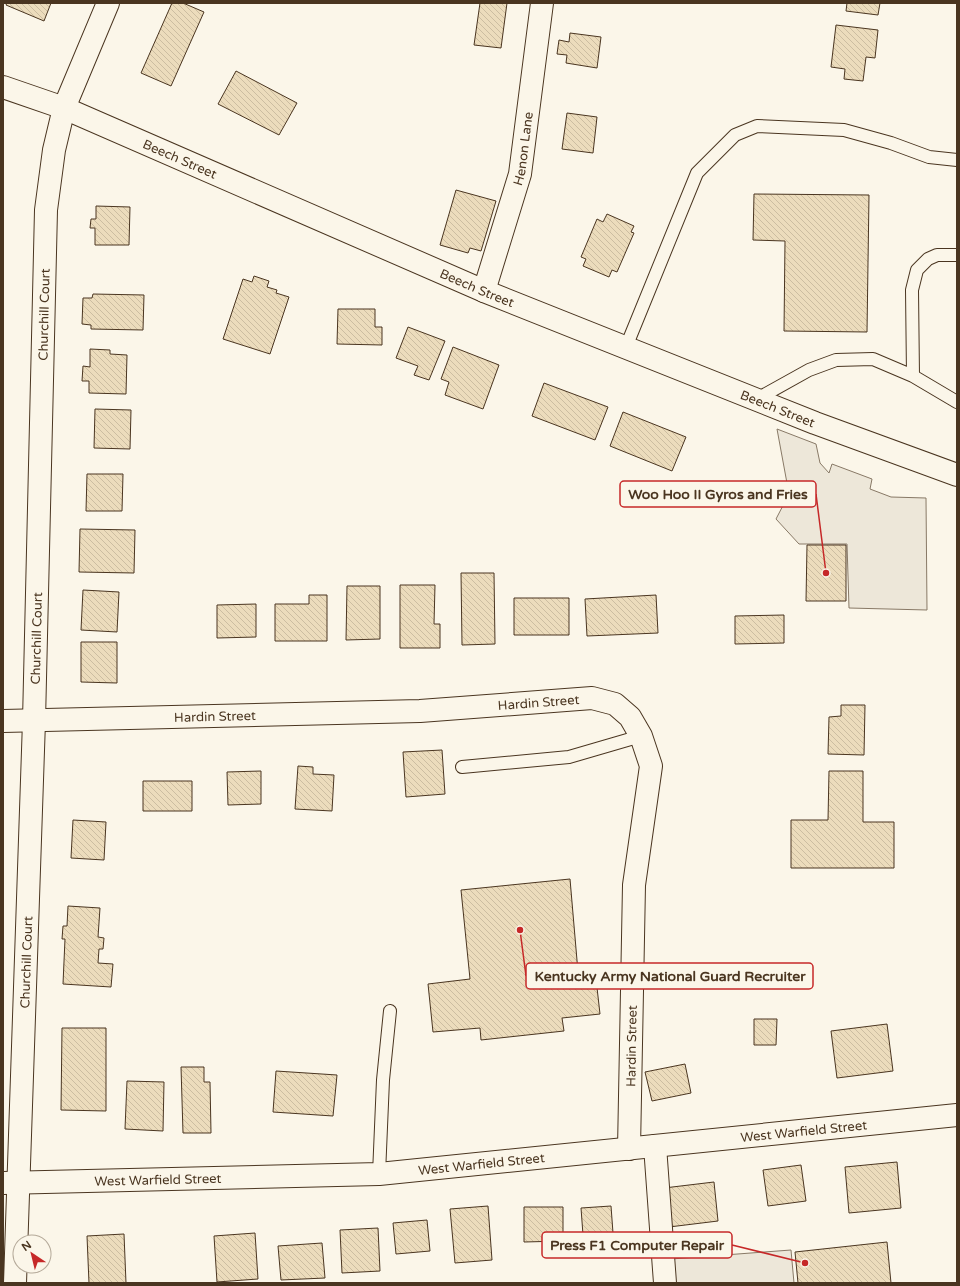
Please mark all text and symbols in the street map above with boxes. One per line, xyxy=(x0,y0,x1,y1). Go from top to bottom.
street label: Henon Lane xyxy=(510,111,537,188)
street label: Beech Street xyxy=(140,136,219,183)
street label: Beech Street xyxy=(437,266,516,311)
street label: Churchill Court xyxy=(35,268,54,361)
street label: Beech Street xyxy=(738,387,817,431)
callout: Woo Hoo II Gyros and Fries xyxy=(620,481,816,507)
text: Woo Hoo II Gyros and Fries xyxy=(628,486,808,503)
street label: Churchill Court xyxy=(28,592,46,685)
street label: Hardin Street xyxy=(497,692,580,714)
street label: Hardin Street xyxy=(174,708,256,726)
street label: Churchill Court xyxy=(17,916,36,1009)
callout: Kentucky Army National Guard Recruiter xyxy=(526,963,813,989)
text: Kentucky Army National Guard Recruiter xyxy=(534,968,806,985)
street label: Hardin Street xyxy=(623,1005,641,1087)
street label: West Warfield Street xyxy=(740,1117,868,1146)
street label: West Warfield Street xyxy=(417,1150,546,1179)
street label: West Warfield Street xyxy=(94,1171,222,1190)
callout: Press F1 Computer Repair xyxy=(542,1232,732,1258)
north arrow xyxy=(12,1234,52,1274)
text: Press F1 Computer Repair xyxy=(550,1237,725,1254)
text: N xyxy=(19,1238,34,1254)

